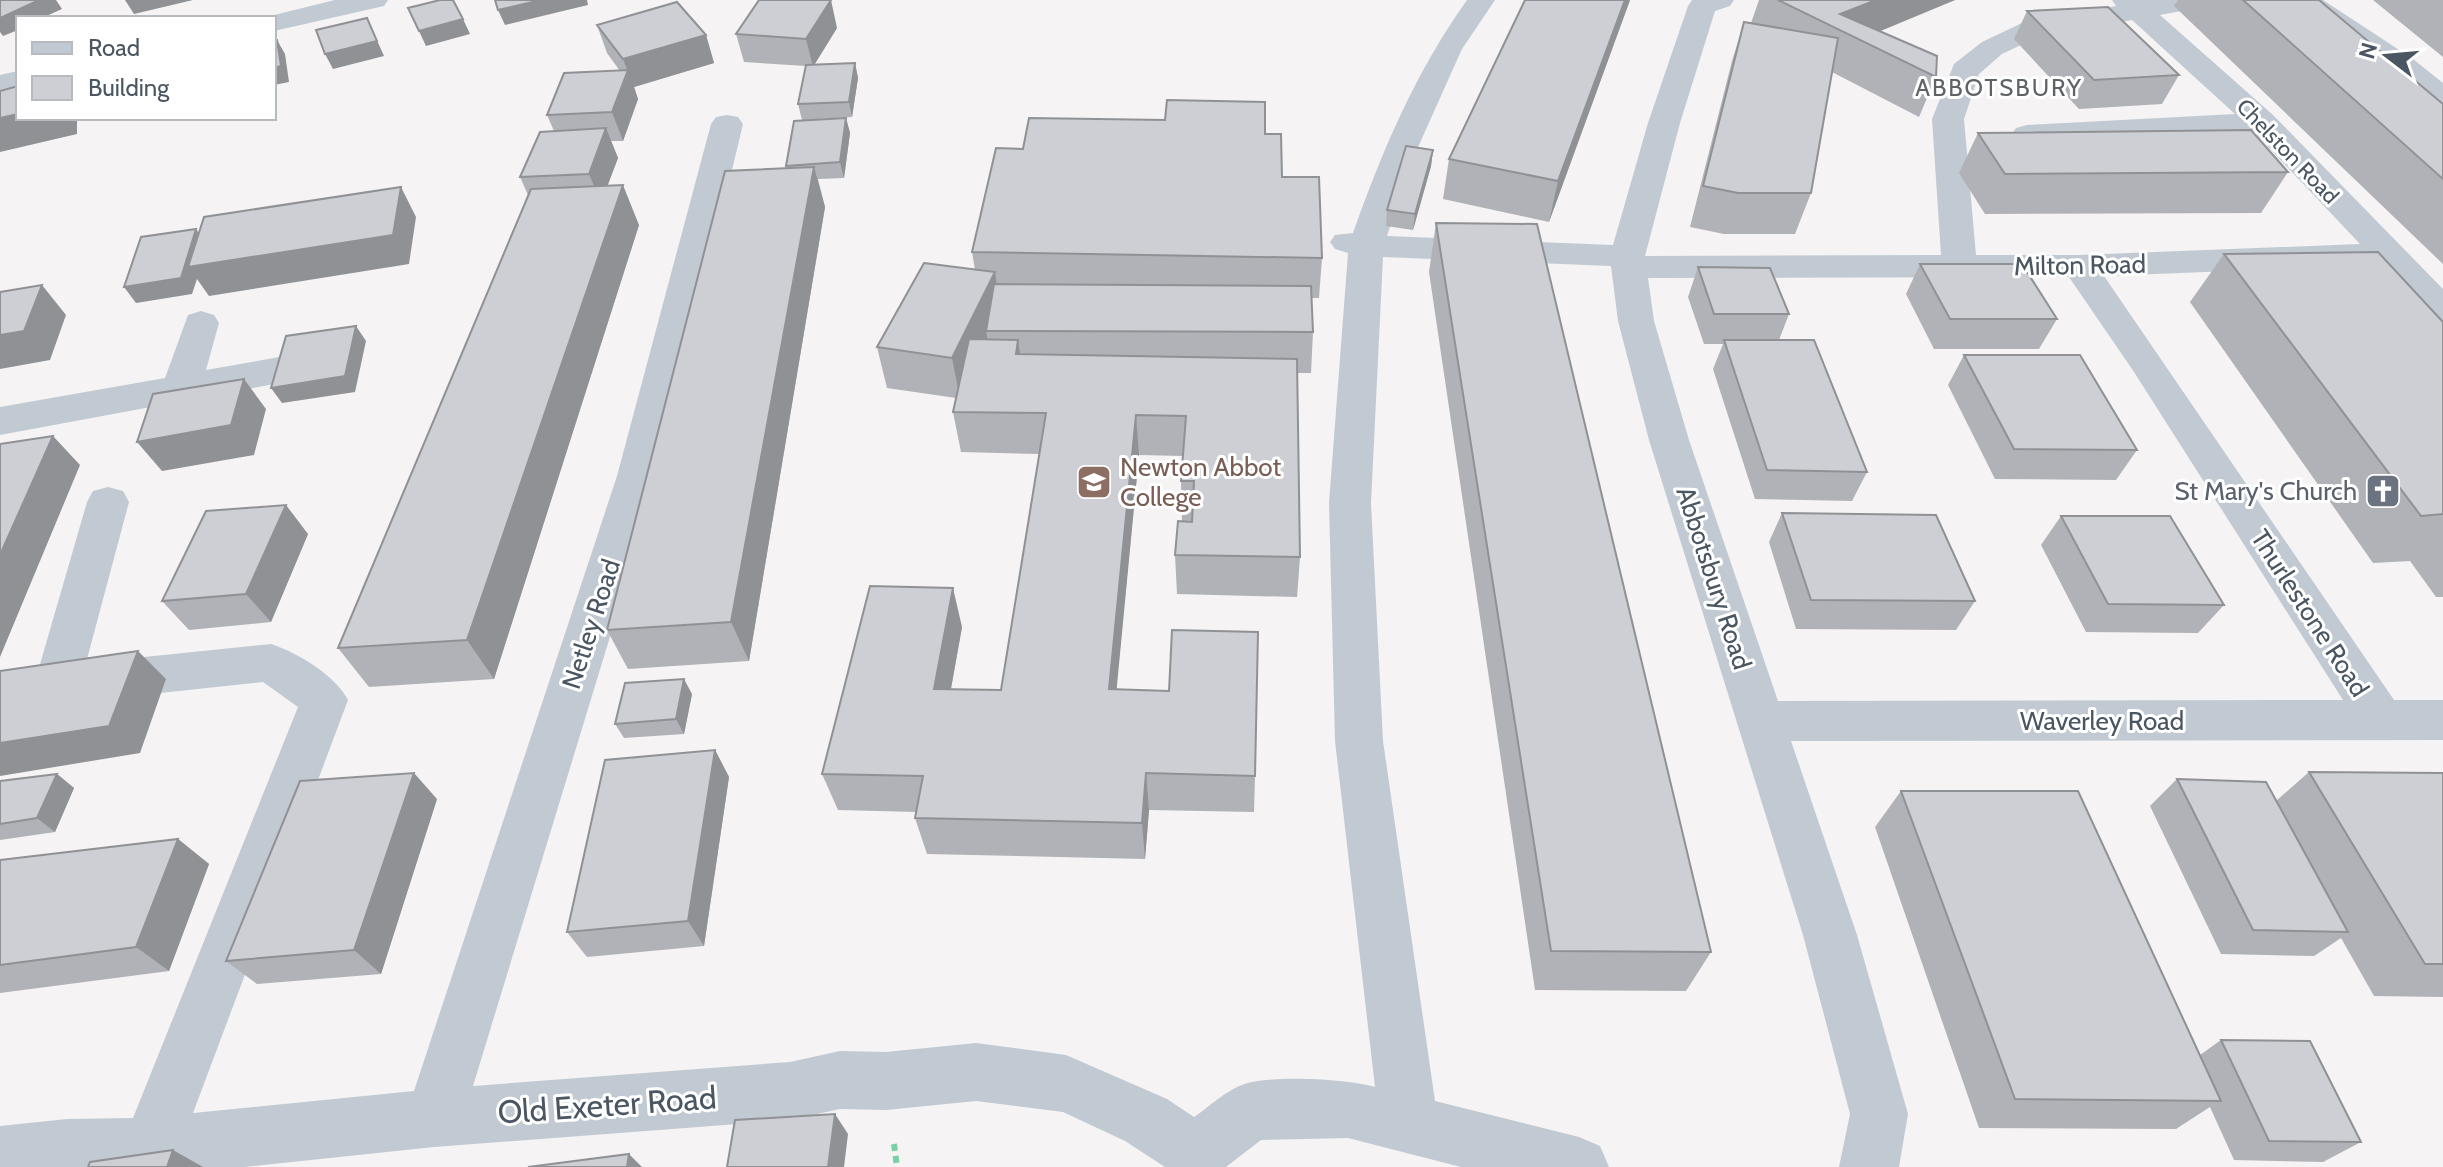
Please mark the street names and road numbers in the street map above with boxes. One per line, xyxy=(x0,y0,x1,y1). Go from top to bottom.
street label: Chelston Road xyxy=(2231,93,2344,209)
street label: Milton Road xyxy=(2014,248,2146,282)
street label: Abbotsbury Road xyxy=(1669,483,1759,673)
street label: Thurlestone Road xyxy=(2244,523,2376,703)
street label: Netley Road xyxy=(555,555,627,693)
street label: Waverley Road xyxy=(2020,705,2184,737)
street label: Old Exeter Road xyxy=(496,1077,718,1132)

